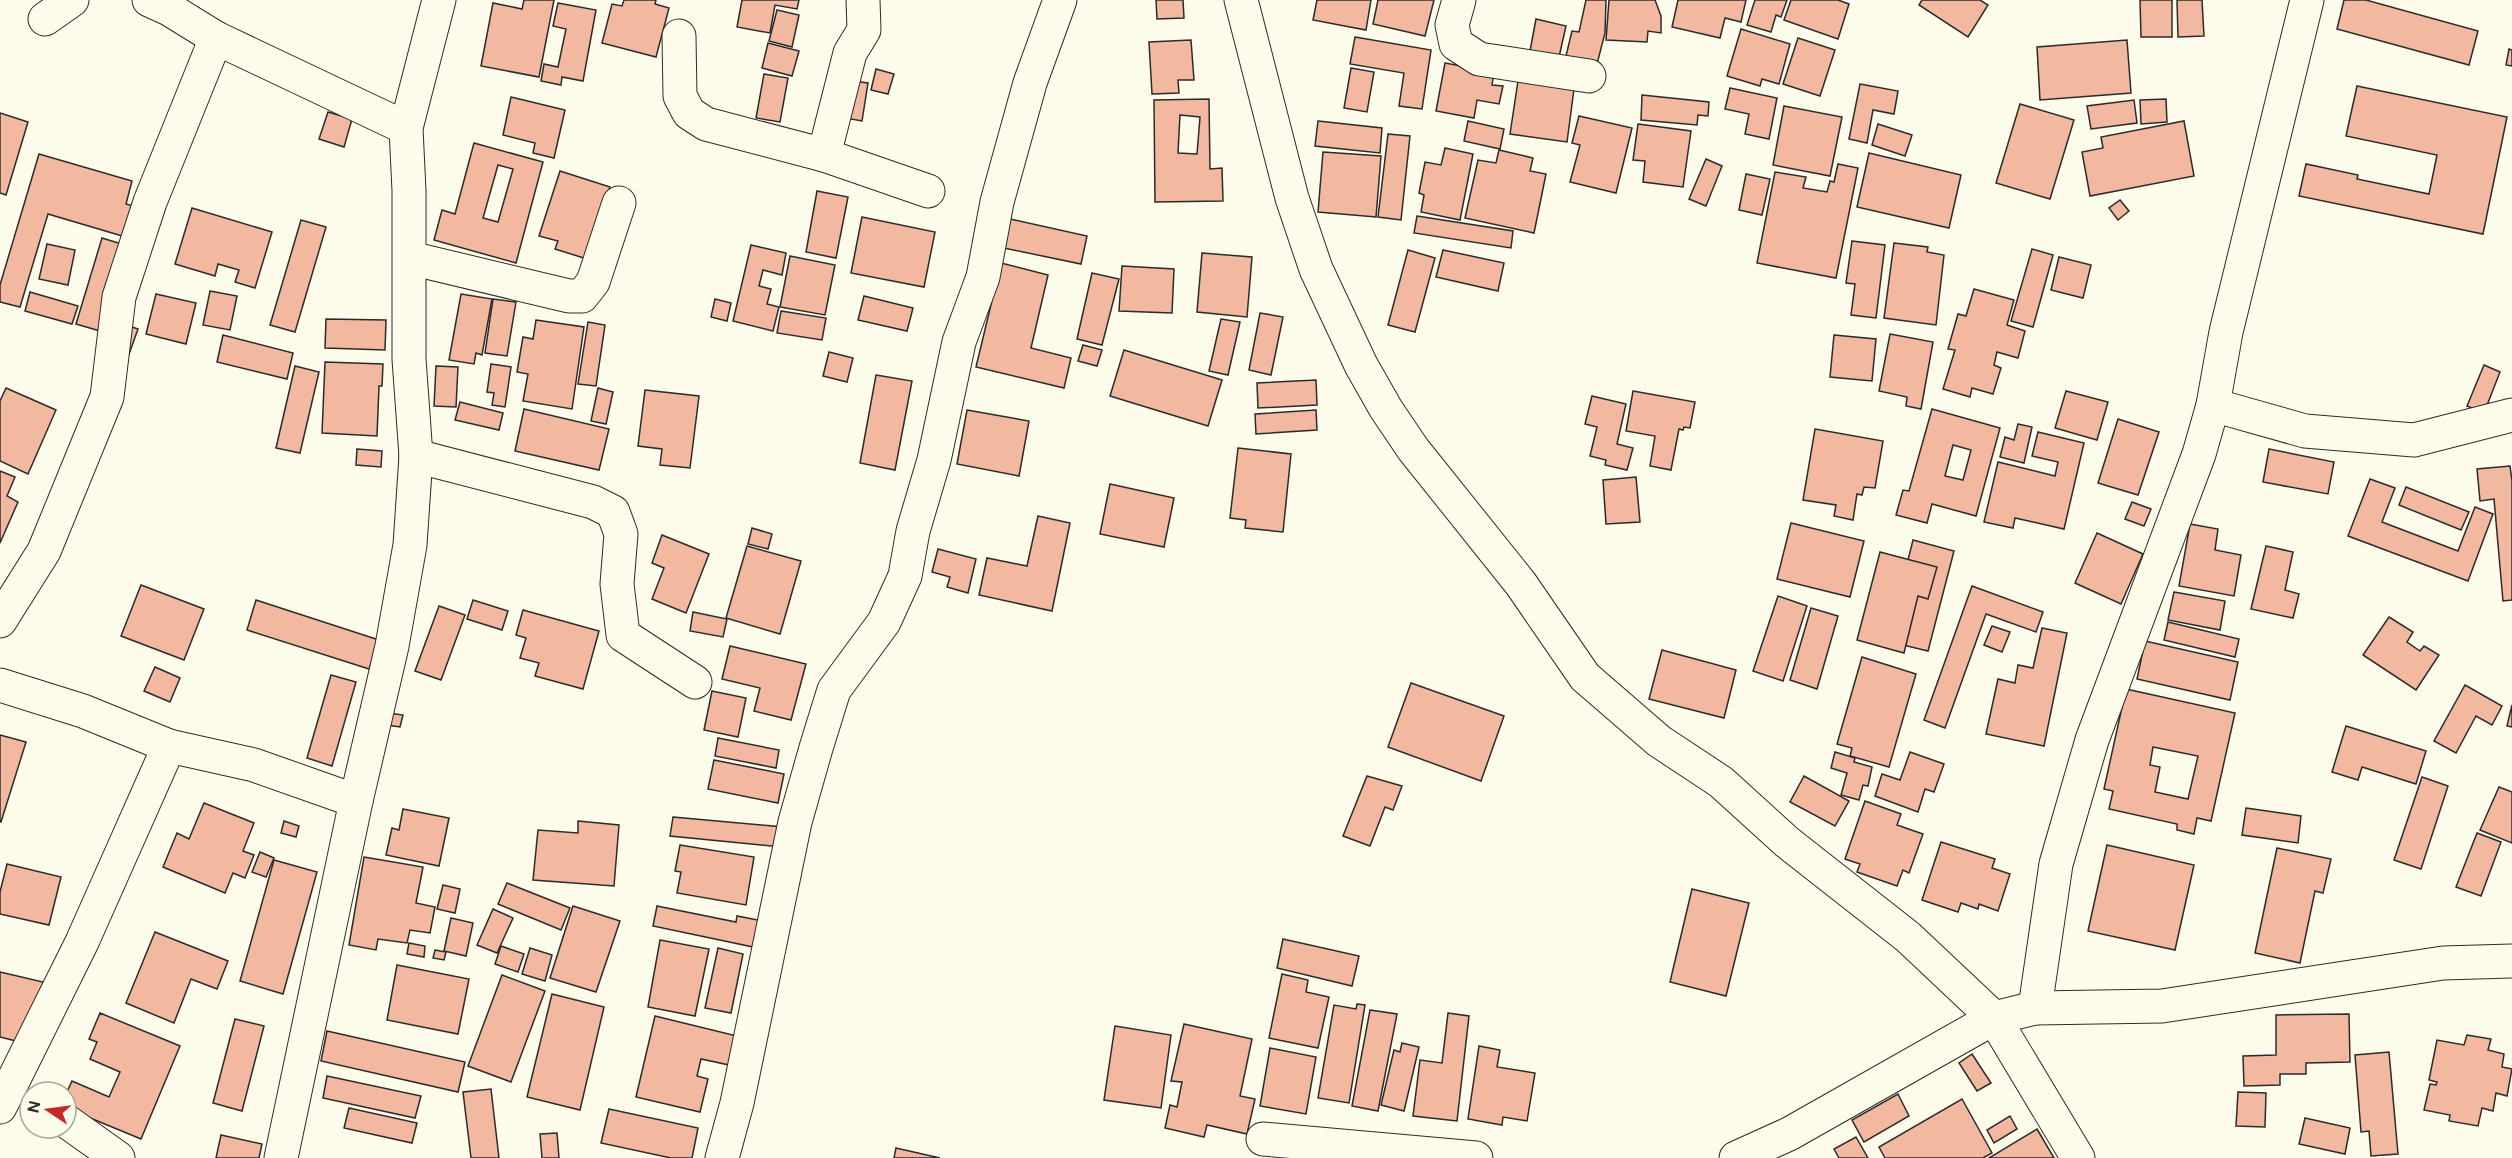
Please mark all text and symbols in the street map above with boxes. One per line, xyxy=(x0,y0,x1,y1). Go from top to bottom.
north arrow xyxy=(18,1080,78,1140)
text: N xyxy=(22,1099,45,1115)

